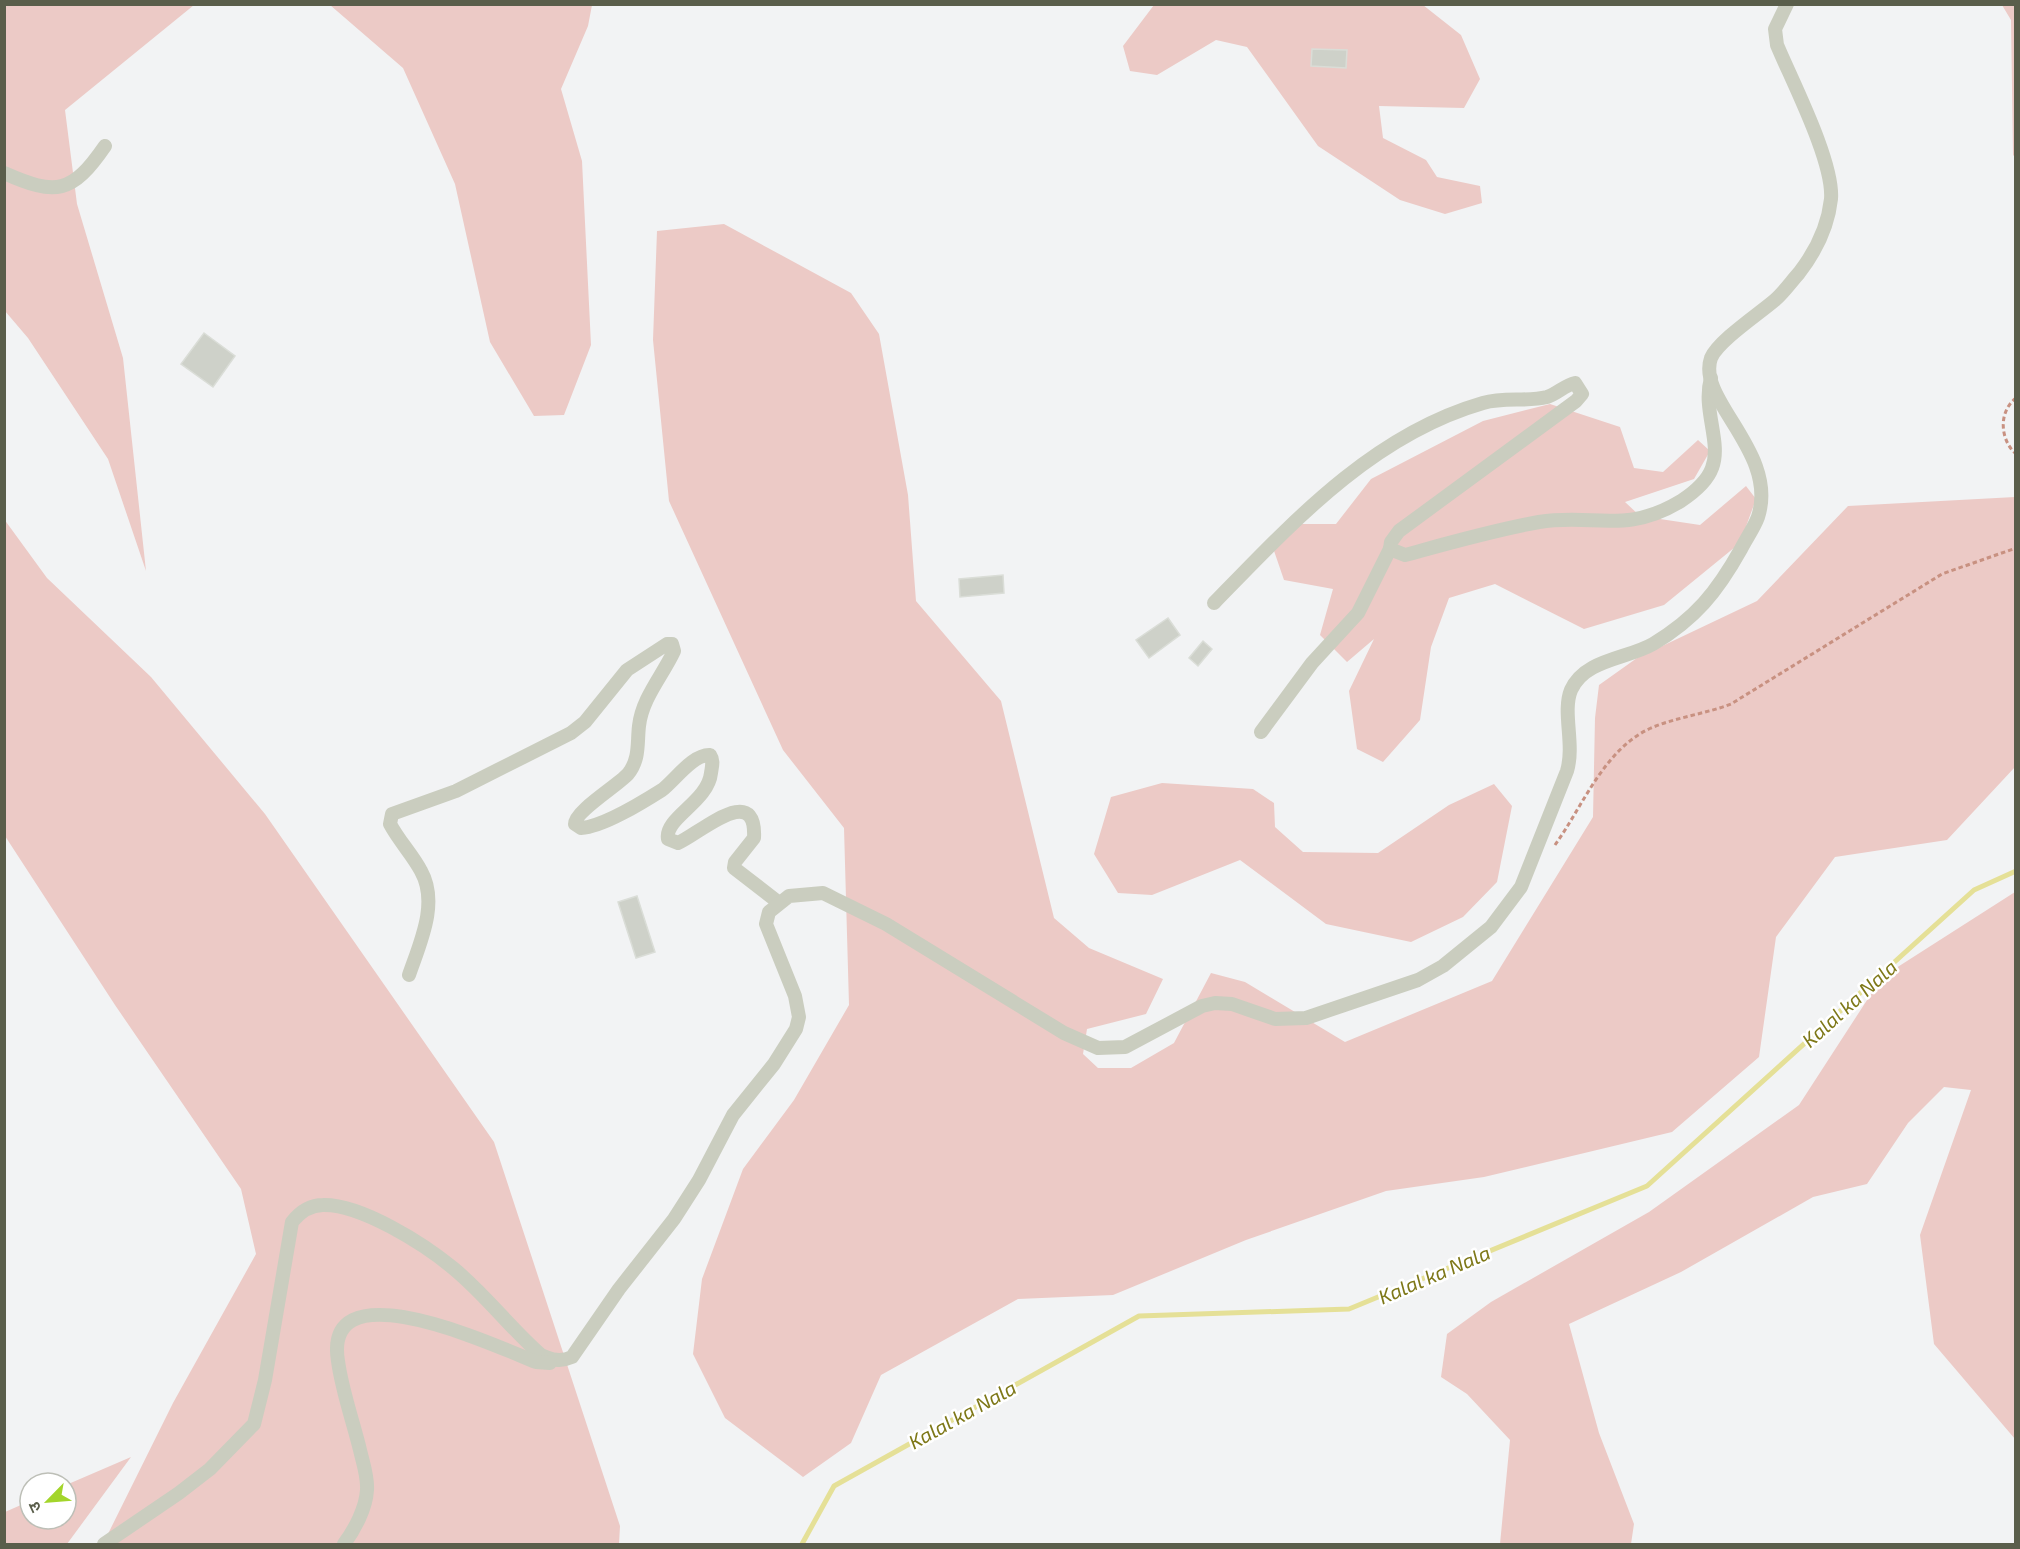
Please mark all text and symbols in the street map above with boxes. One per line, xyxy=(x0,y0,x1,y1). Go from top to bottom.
water label: Kalal ka Nala xyxy=(1797,954,1901,1052)
water label: Kalal ka Nala xyxy=(1374,1240,1494,1308)
water label: Kalal ka Nala xyxy=(904,1375,1020,1453)
north arrow xyxy=(18,1471,78,1531)
text: उ xyxy=(23,1499,45,1516)

